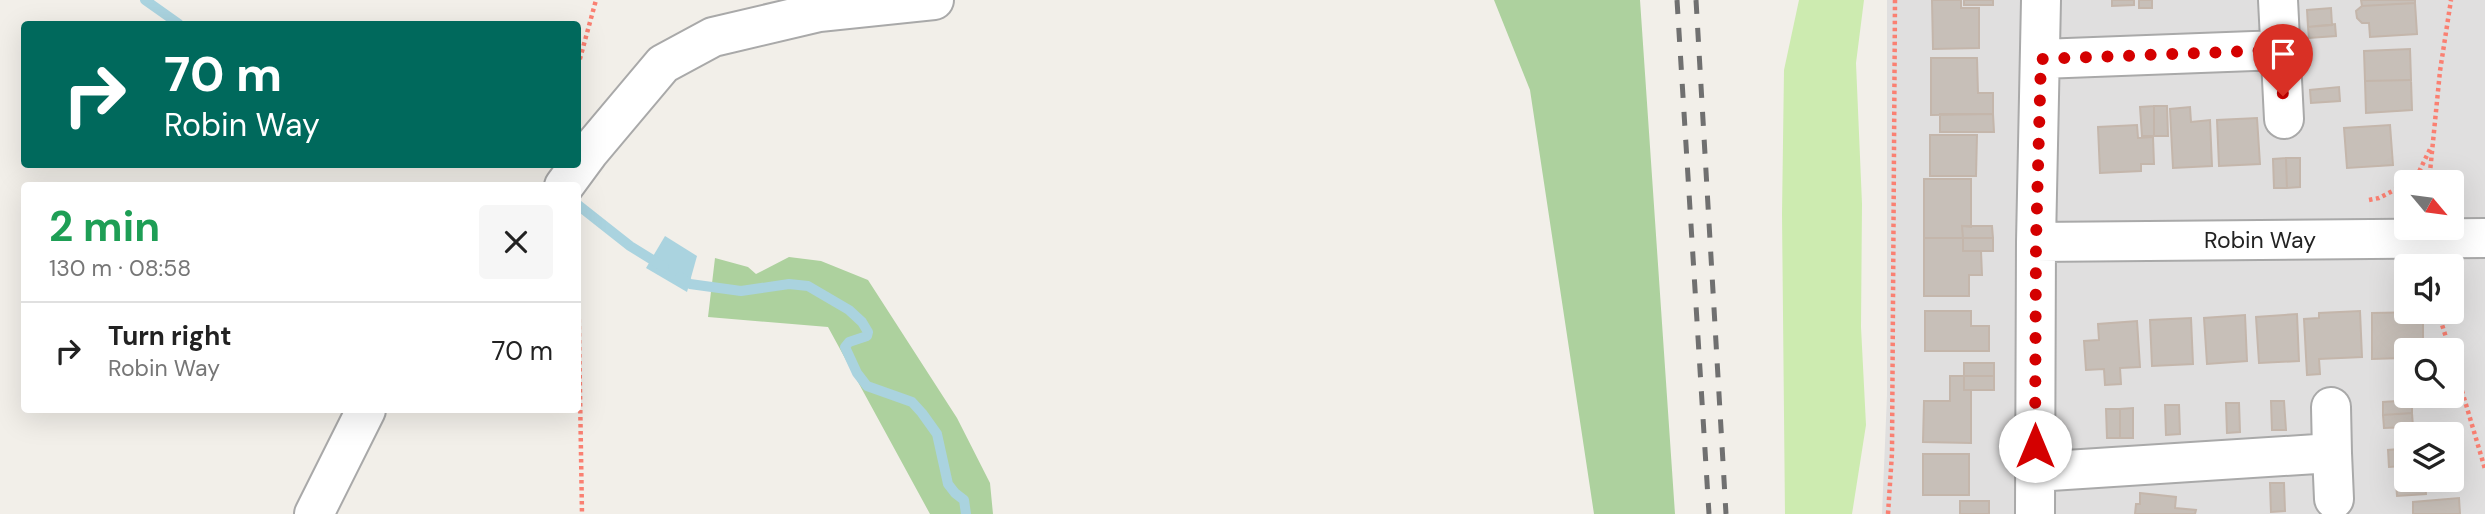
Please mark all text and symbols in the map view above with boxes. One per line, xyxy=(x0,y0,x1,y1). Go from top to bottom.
pin xyxy=(2253,24,2313,96)
icon: arrive xyxy=(2264,35,2302,73)
text: 70 m xyxy=(164,42,282,106)
icon: right xyxy=(49,49,140,140)
text: Robin Way xyxy=(164,104,320,146)
north arrow xyxy=(2394,170,2464,240)
map controls xyxy=(2394,170,2464,492)
text: 2 min xyxy=(49,199,160,254)
button: close xyxy=(479,205,553,279)
street label: Robin Way xyxy=(2204,225,2316,255)
text: 130 m · 08:58 xyxy=(49,253,191,283)
button: sound xyxy=(2394,254,2464,324)
text: Turn right xyxy=(108,319,232,353)
icon: right xyxy=(49,332,87,370)
text: 70 m xyxy=(492,334,553,368)
button: search xyxy=(2394,338,2464,408)
text: Robin Way xyxy=(108,353,220,383)
position arrow xyxy=(1998,409,2072,483)
button: layers xyxy=(2394,422,2464,492)

